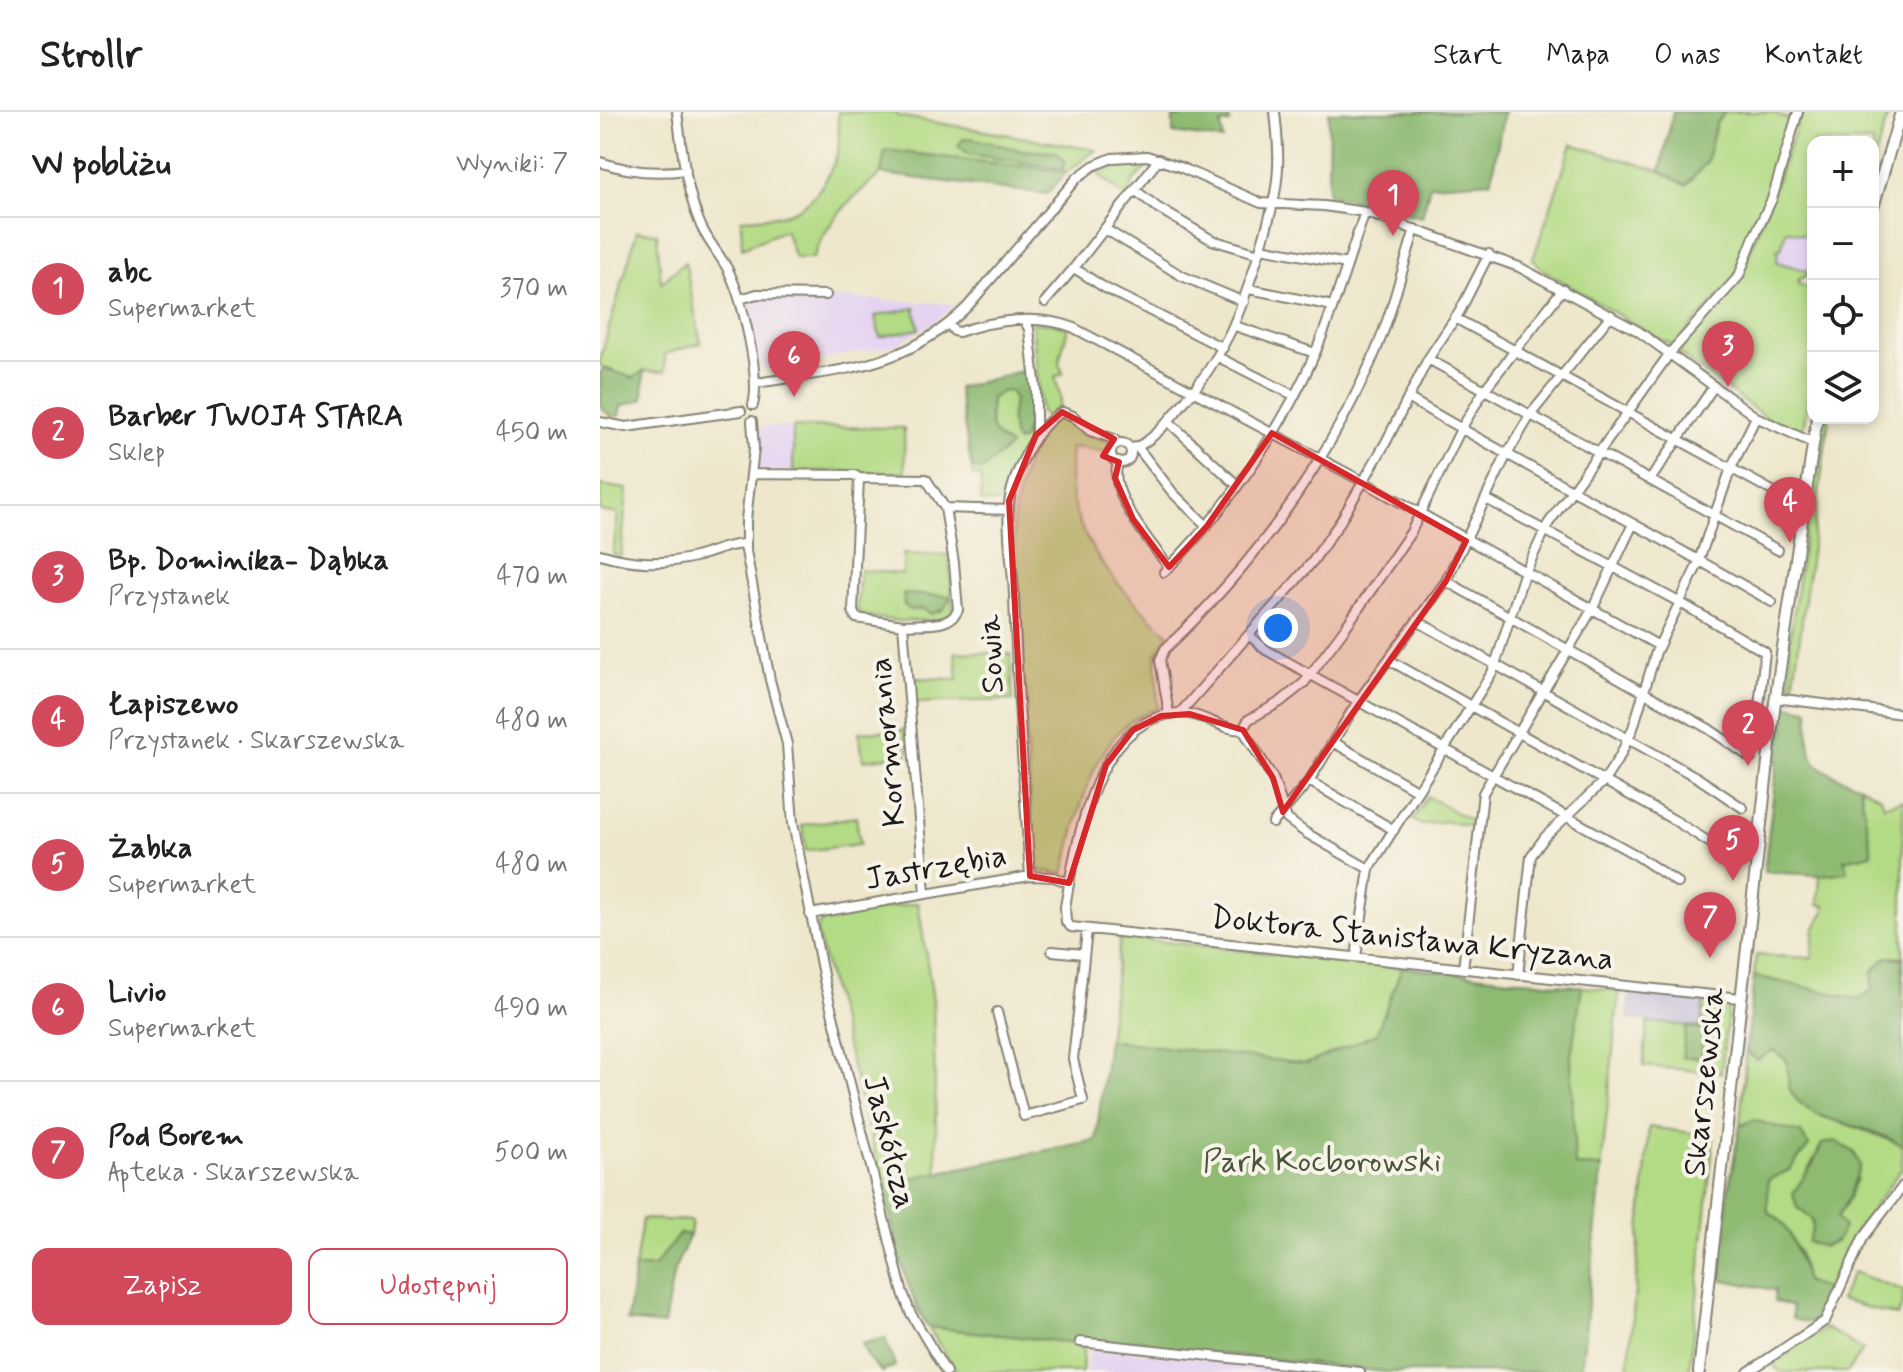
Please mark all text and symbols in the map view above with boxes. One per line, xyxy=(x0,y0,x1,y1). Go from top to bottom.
text: Strollr xyxy=(40,31,142,80)
text: Start xyxy=(1433,37,1502,74)
text: Mapa xyxy=(1546,37,1610,74)
text: O nas xyxy=(1654,37,1721,74)
text: Kontakt xyxy=(1765,37,1863,74)
map controls xyxy=(1807,136,1879,424)
button: + xyxy=(1807,136,1879,208)
text: W pobliżu xyxy=(32,142,171,187)
text: Wyniki: 7 xyxy=(456,147,568,181)
pin: 1 xyxy=(1367,170,1419,236)
button: − xyxy=(1807,208,1879,280)
text: abc xyxy=(108,253,152,292)
text: 1 xyxy=(52,272,64,306)
text: 370 m xyxy=(500,272,568,306)
button: locate xyxy=(1807,280,1879,352)
text: Supermarket xyxy=(108,292,256,326)
pin: 3 xyxy=(1702,321,1754,387)
pin: 6 xyxy=(768,331,820,397)
button: layers xyxy=(1807,352,1879,424)
text: Barber TWOJA STARA xyxy=(108,397,404,436)
text: 2 xyxy=(52,416,64,450)
text: 450 m xyxy=(496,416,568,450)
text: Sklep xyxy=(108,436,166,470)
pin: 4 xyxy=(1764,477,1816,543)
text: Bp. Dominika- Dąbka xyxy=(108,541,389,580)
text: 3 xyxy=(52,560,64,594)
text: 470 m xyxy=(496,560,568,594)
text: Przystanek xyxy=(108,580,230,614)
your location xyxy=(1258,608,1298,648)
street label: Sowia xyxy=(969,613,1015,695)
street label: Kormorania xyxy=(860,656,916,828)
text: Łapiszewo xyxy=(108,685,239,724)
pin: 2 xyxy=(1722,700,1774,766)
text: 4 xyxy=(50,704,66,738)
text: 480 m xyxy=(495,704,568,738)
text: Przystanek · Skarszewska xyxy=(108,724,404,758)
pin: 5 xyxy=(1707,815,1759,881)
text: Żabka xyxy=(108,829,192,868)
street label: Jastrzębia xyxy=(862,835,1010,901)
text: 5 xyxy=(50,848,66,882)
text: 480 m xyxy=(495,848,568,882)
text: Supermarket xyxy=(108,868,256,902)
pin: 7 xyxy=(1684,892,1736,958)
street label: Doktora Stanisława Kryzana xyxy=(1209,897,1615,981)
text: Livio xyxy=(108,973,166,1012)
street label: Skarszewska xyxy=(1674,985,1736,1178)
text: 6 xyxy=(51,992,65,1026)
text: 490 m xyxy=(494,992,568,1026)
text: Supermarket xyxy=(108,1012,256,1046)
street label: Jaskółcza xyxy=(852,1071,926,1213)
text: Pod Borem xyxy=(108,1117,244,1156)
text: 7 xyxy=(50,1136,66,1170)
text: 500 m xyxy=(494,1136,568,1170)
park label: Park Kocborowski xyxy=(1203,1141,1441,1183)
text: Apteka · Skarszewska xyxy=(108,1156,359,1190)
button: Zapisz xyxy=(32,1248,292,1325)
button: Udostępnij xyxy=(308,1248,568,1325)

